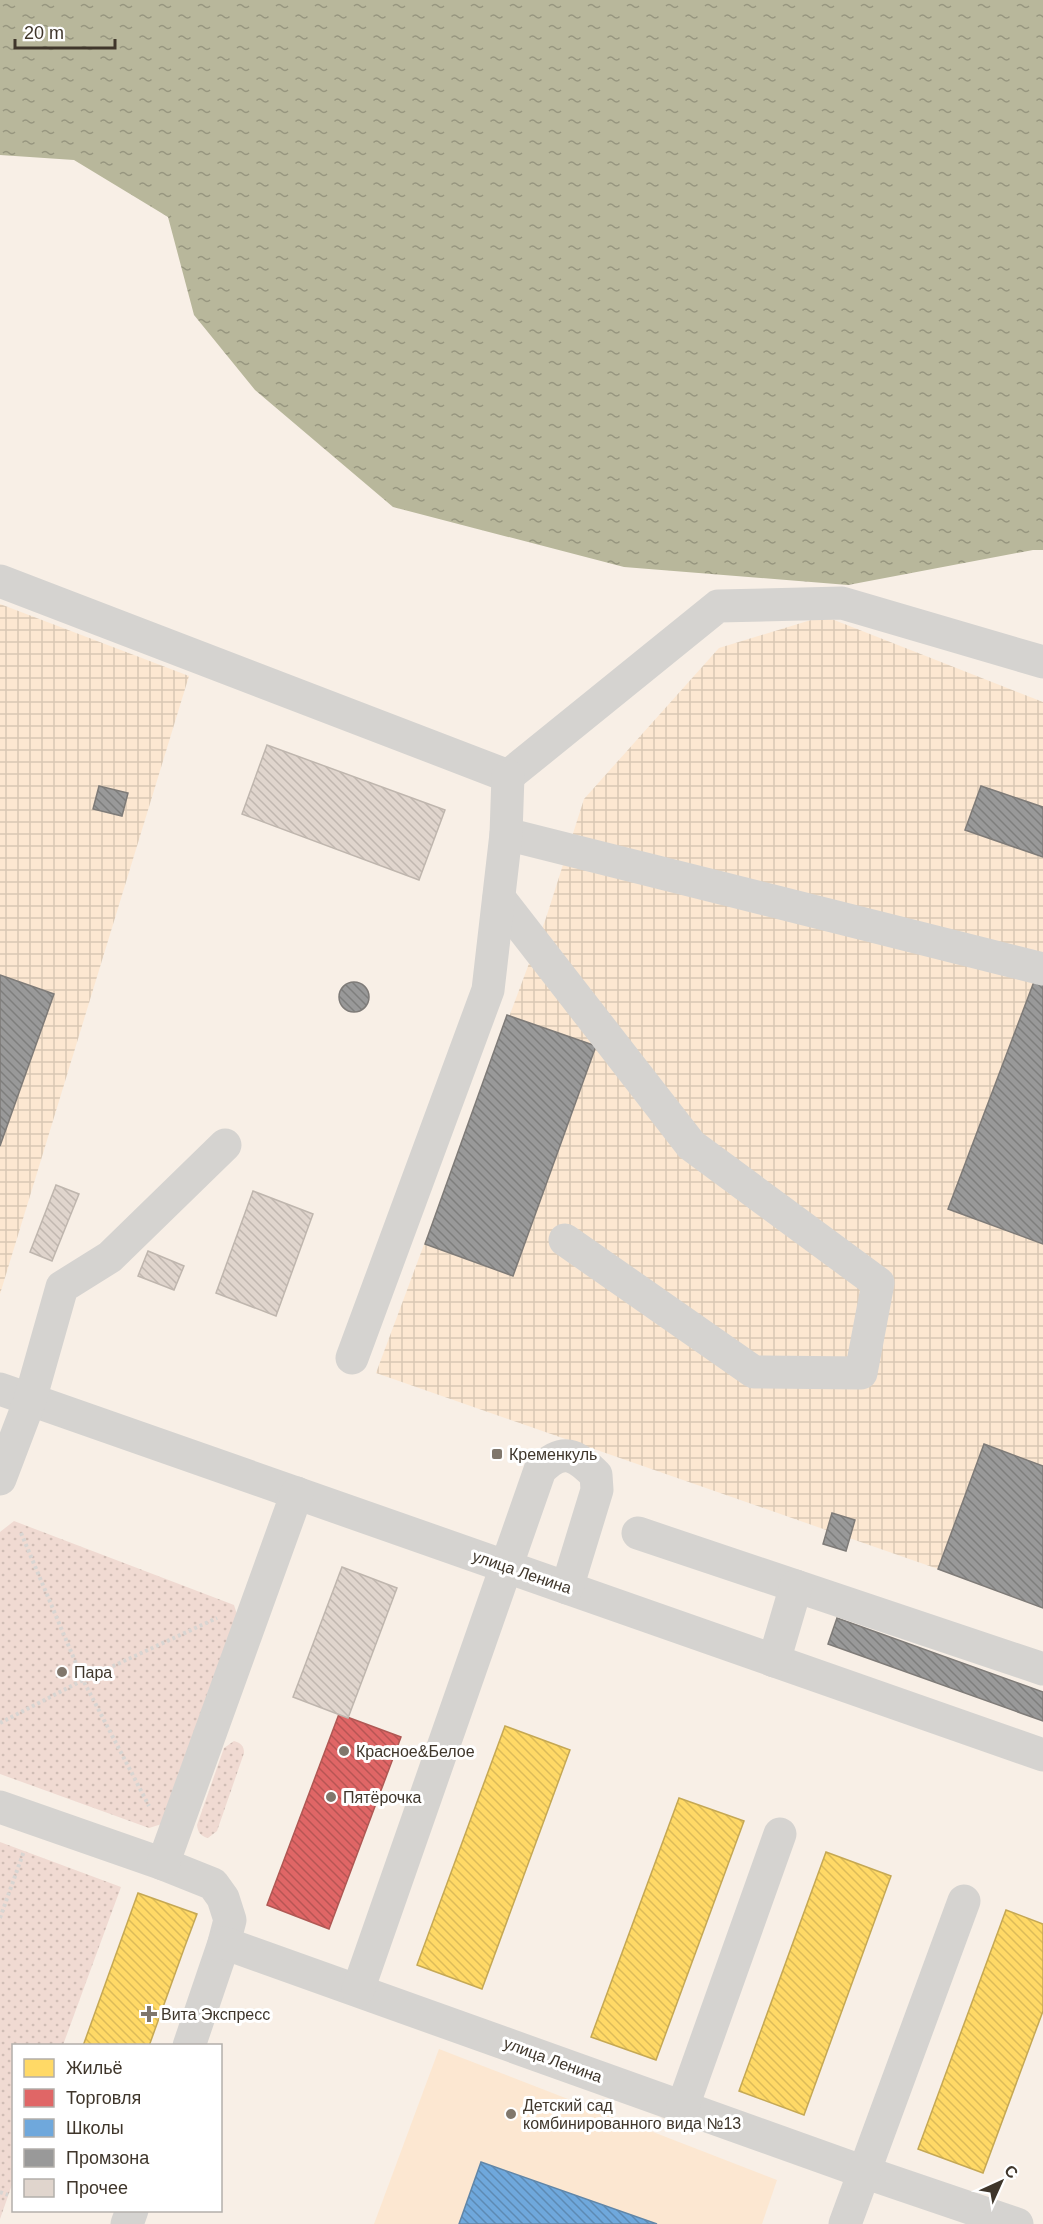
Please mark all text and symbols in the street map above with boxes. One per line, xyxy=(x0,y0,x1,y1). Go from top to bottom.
scale bar xyxy=(15,12,116,50)
text: 20 m xyxy=(24,23,64,43)
place label: Кременкуль xyxy=(509,1446,597,1463)
marker: Кременкуль xyxy=(490,1447,504,1461)
street label: улица Ленина xyxy=(470,1547,574,1597)
place label: Пара xyxy=(74,1664,112,1681)
marker: Пара xyxy=(55,1665,69,1679)
place label: Красное&Белое xyxy=(356,1743,475,1760)
marker: Красное&Белое xyxy=(337,1744,351,1758)
place label: Пятёрочка xyxy=(343,1789,422,1806)
marker: Пятёрочка xyxy=(324,1790,338,1804)
place label: Вита Экспресс xyxy=(161,2006,270,2023)
marker: Вита Экспресс xyxy=(142,2007,156,2021)
street label: улица Ленина xyxy=(502,2034,605,2086)
legend xyxy=(12,2044,222,2212)
text: Жильё xyxy=(66,2058,123,2078)
text: Торговля xyxy=(66,2088,141,2108)
place label: Детский сад комбинированного вида №13 xyxy=(523,2097,741,2132)
marker: Детский сад комбинированного вида №13 xyxy=(504,2107,518,2121)
text: Школы xyxy=(66,2118,124,2138)
text: Промзона xyxy=(66,2148,150,2168)
north arrow xyxy=(971,2152,1031,2212)
text: С xyxy=(1001,2162,1022,2182)
text: Прочее xyxy=(66,2178,128,2198)

